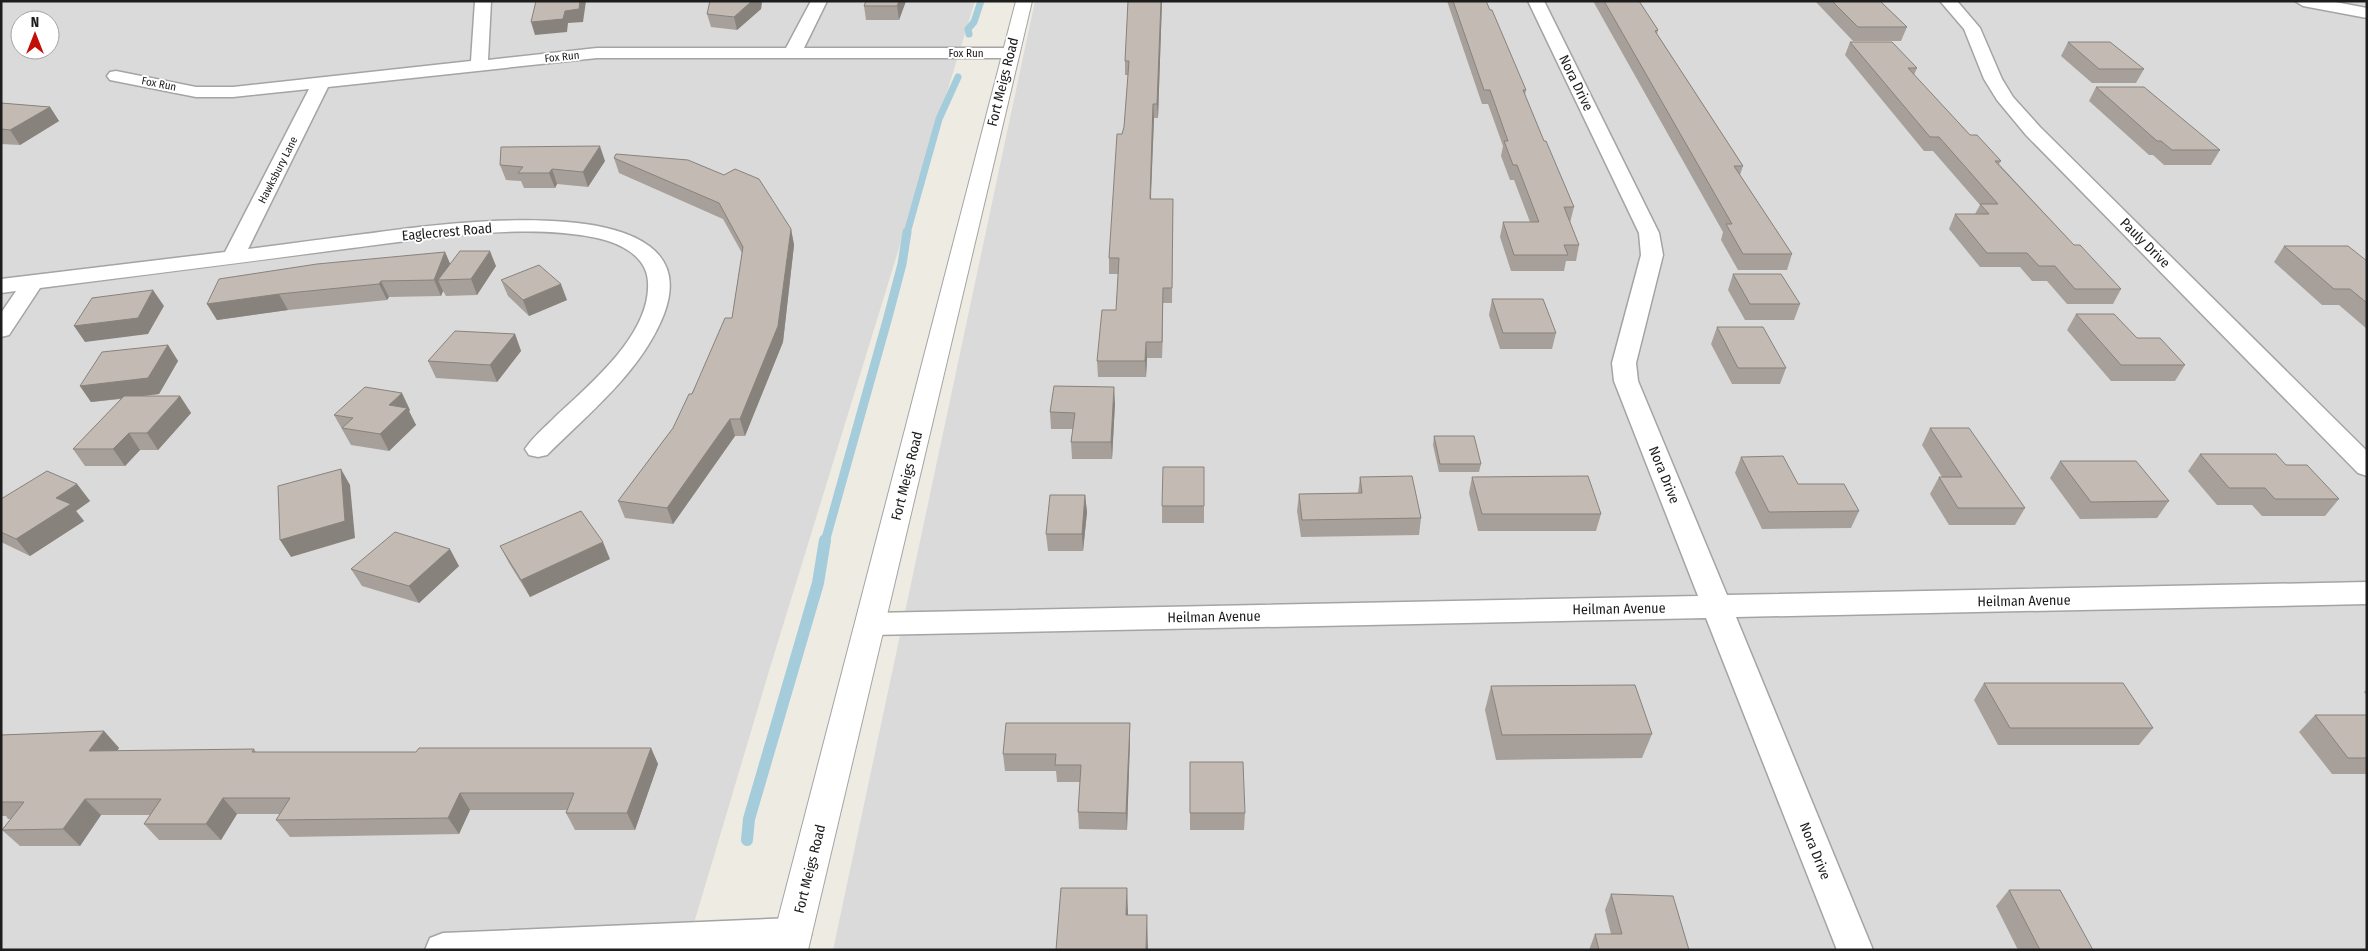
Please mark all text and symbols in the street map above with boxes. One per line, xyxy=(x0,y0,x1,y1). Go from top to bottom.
north arrow xyxy=(10,10,60,60)
text: N xyxy=(31,14,39,31)
street label: Fort Meigs Road xyxy=(984,36,1022,128)
street label: Fox Run xyxy=(948,47,984,60)
street label: Fox Run xyxy=(544,49,580,65)
street label: Nora Drive xyxy=(1555,52,1597,114)
street label: Fox Run xyxy=(141,74,177,94)
street label: Hawksbury Lane xyxy=(256,134,300,206)
street label: Pauly Drive xyxy=(2117,215,2174,272)
street label: Eaglecrest Road xyxy=(401,220,493,244)
street label: Fort Meigs Road xyxy=(888,430,926,522)
street label: Nora Drive xyxy=(1645,444,1683,506)
street label: Heilman Avenue xyxy=(1977,592,2071,610)
street label: Heilman Avenue xyxy=(1572,600,1666,618)
street label: Heilman Avenue xyxy=(1167,608,1261,626)
street label: Nora Drive xyxy=(1796,820,1834,882)
street label: Fort Meigs Road xyxy=(791,823,829,915)

